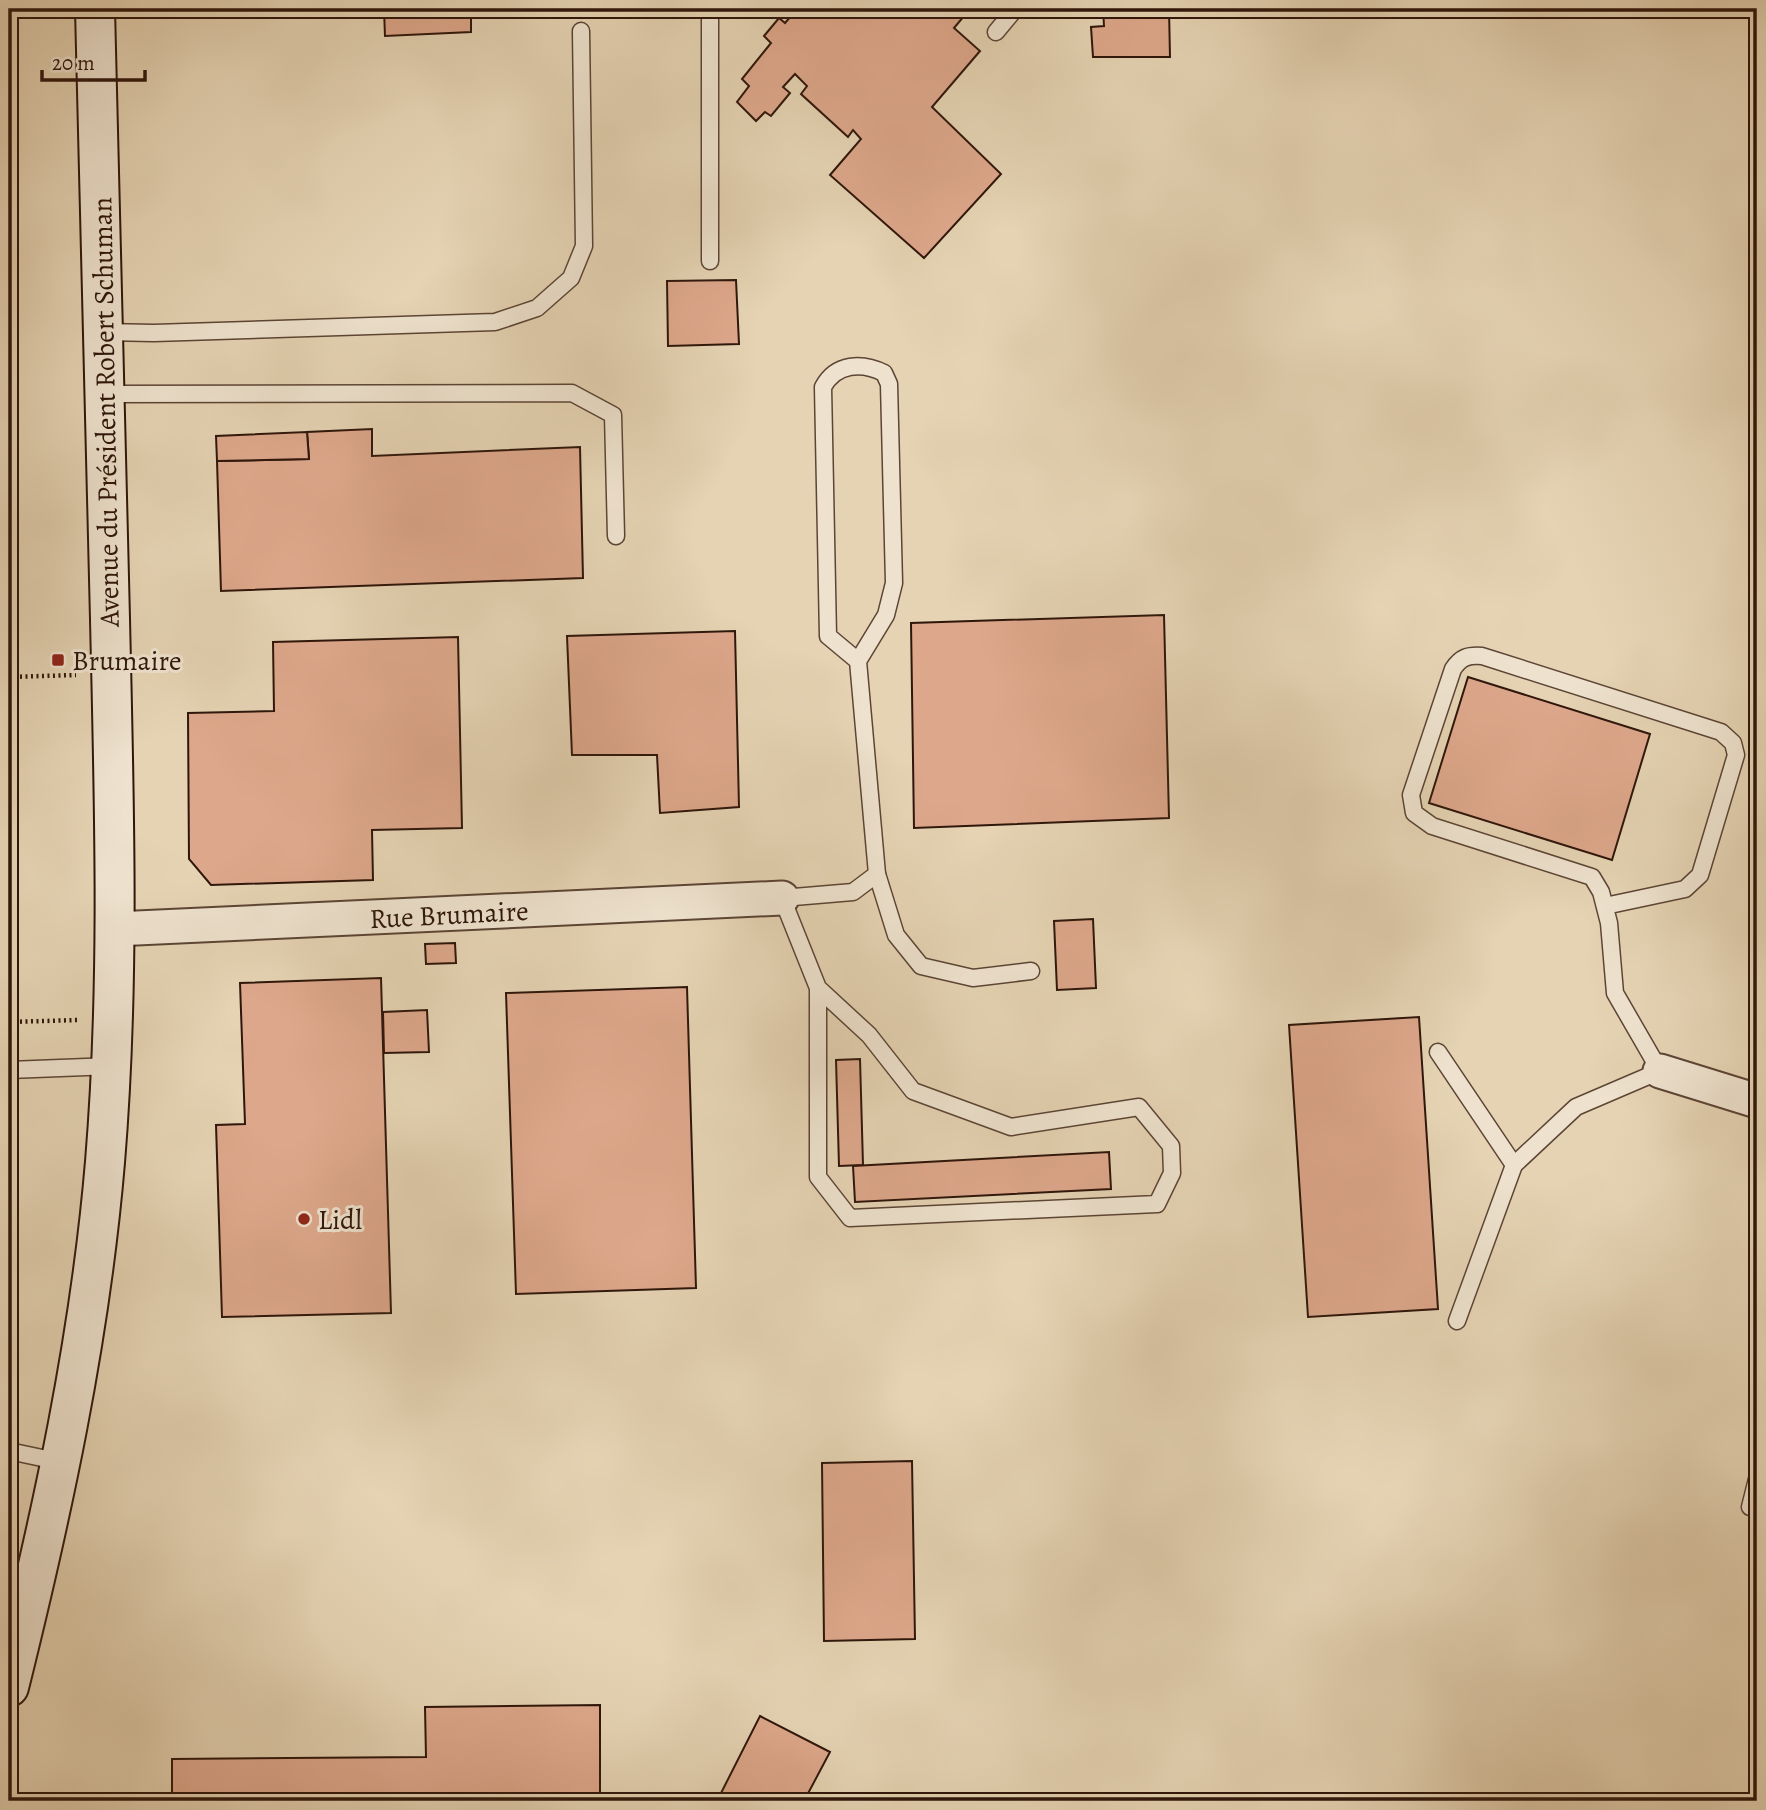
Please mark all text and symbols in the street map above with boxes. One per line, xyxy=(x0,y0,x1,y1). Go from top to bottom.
scale bar xyxy=(42,38,145,82)
text: 20 m xyxy=(52,49,95,77)
street label: Avenue du Président Robert Schuman xyxy=(83,197,129,628)
place label: Brumaire xyxy=(72,642,182,680)
marker: Brumaire xyxy=(50,652,66,668)
street label: Rue Brumaire xyxy=(369,892,529,938)
place label: Lidl xyxy=(318,1201,362,1239)
marker: Lidl xyxy=(296,1211,312,1227)

